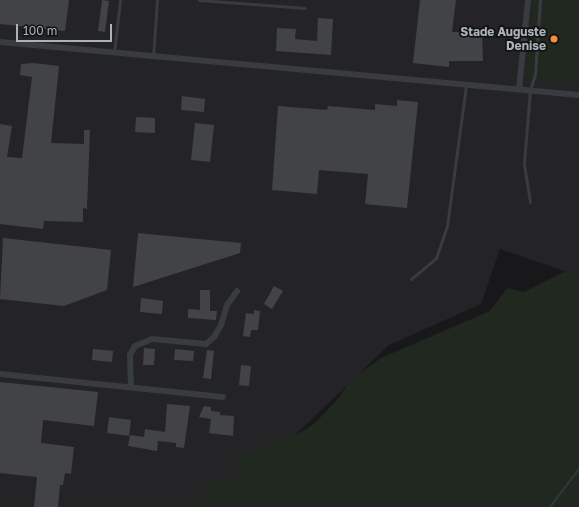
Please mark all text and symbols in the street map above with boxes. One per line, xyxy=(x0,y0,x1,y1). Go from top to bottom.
scale bar xyxy=(18,16,114,42)
text: 100 m xyxy=(23,23,57,38)
place label: Stade Auguste Denise xyxy=(460,25,546,53)
marker: Stade Auguste Denise xyxy=(549,34,559,44)

